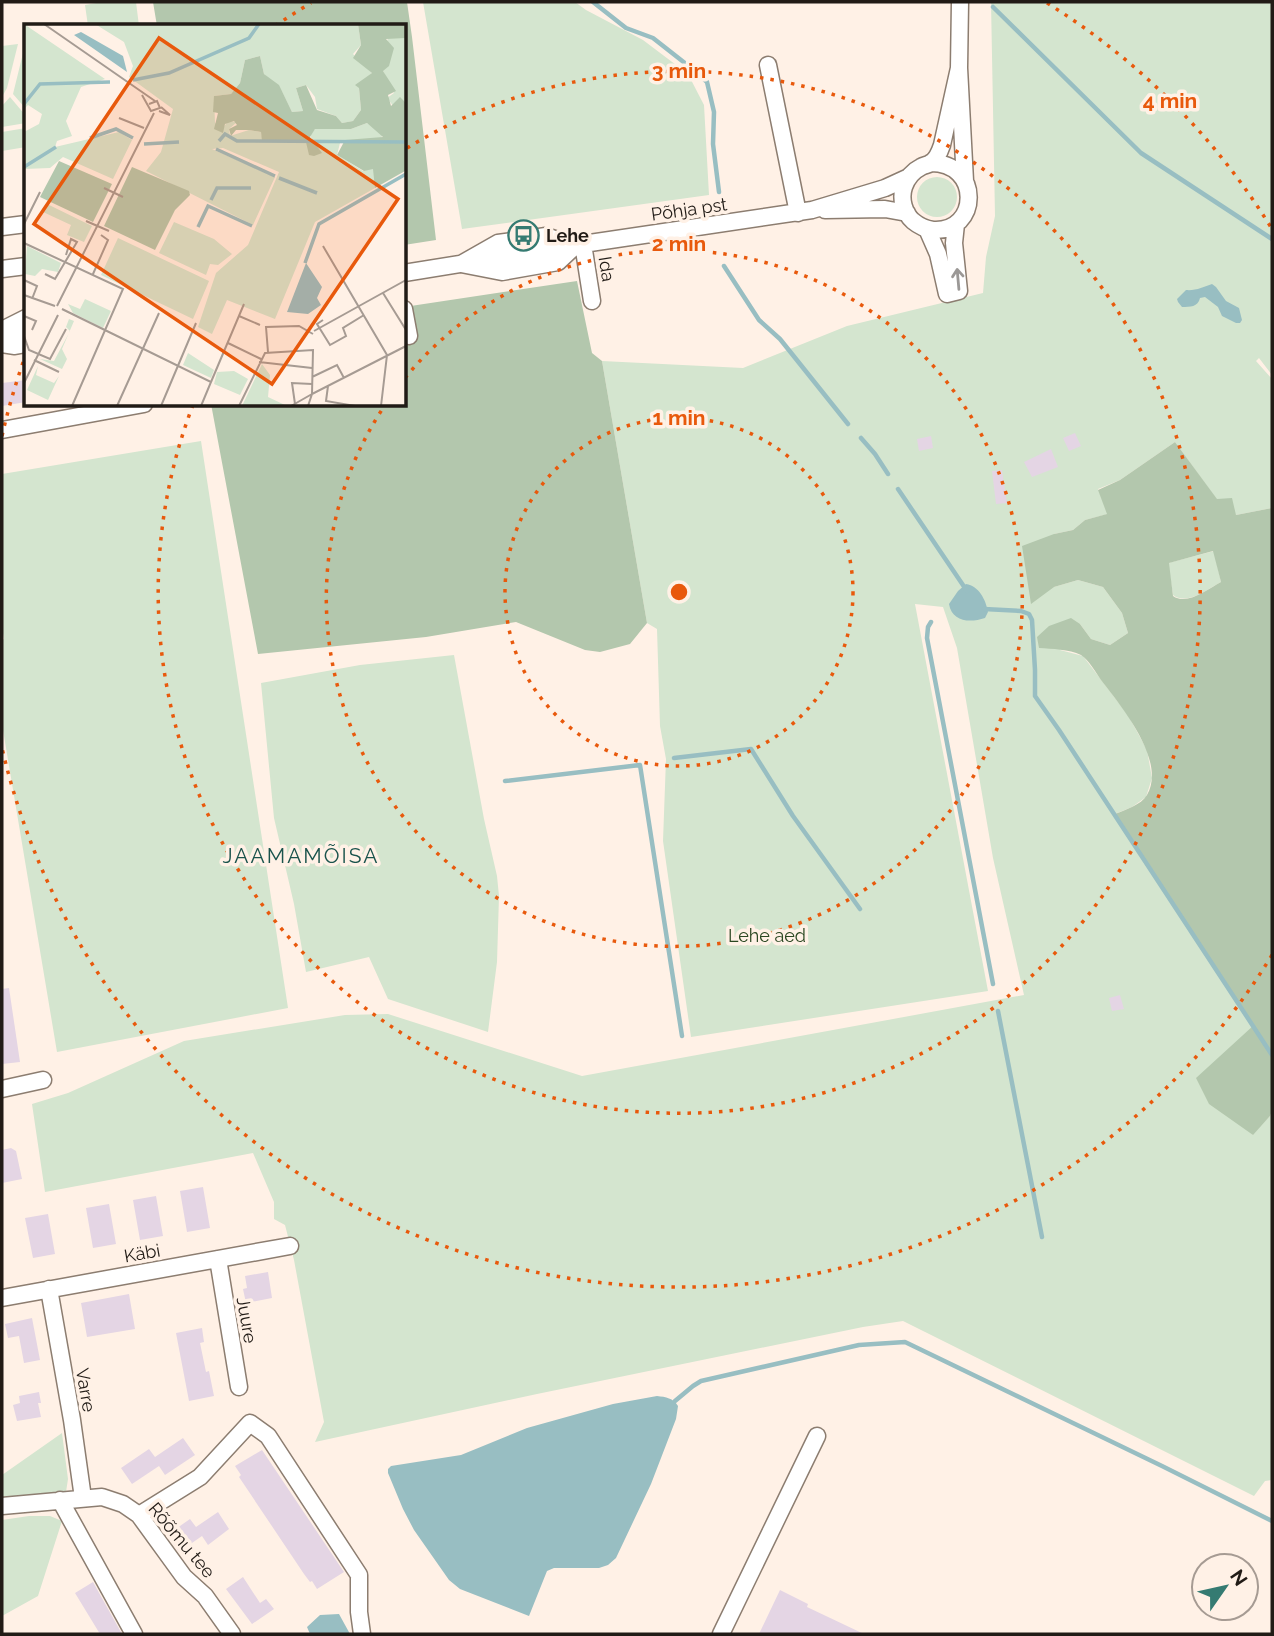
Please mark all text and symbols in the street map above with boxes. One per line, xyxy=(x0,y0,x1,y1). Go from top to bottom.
inset map xyxy=(24,24,406,406)
text: 3 min xyxy=(652,58,706,83)
text: 4 min xyxy=(1143,88,1197,113)
street label: Põhja pst xyxy=(650,193,728,225)
bus stop icon: Lehe xyxy=(506,218,540,252)
place label: Lehe xyxy=(546,225,589,246)
text: 2 min xyxy=(652,231,706,256)
street label: Ida xyxy=(595,255,619,283)
one-way arrow xyxy=(951,268,964,290)
text: 1 min xyxy=(652,405,706,430)
centre of rings xyxy=(667,580,691,604)
district label: JAAMAMÕISA xyxy=(223,843,379,868)
park label: Lehe aed xyxy=(728,925,806,946)
street label: Käbi xyxy=(122,1239,162,1267)
street label: Juure xyxy=(233,1295,261,1345)
street label: Varre xyxy=(72,1367,100,1414)
street label: Rõõmu tee xyxy=(144,1498,220,1582)
north arrow xyxy=(1190,1552,1260,1622)
text: N xyxy=(1226,1565,1252,1590)

